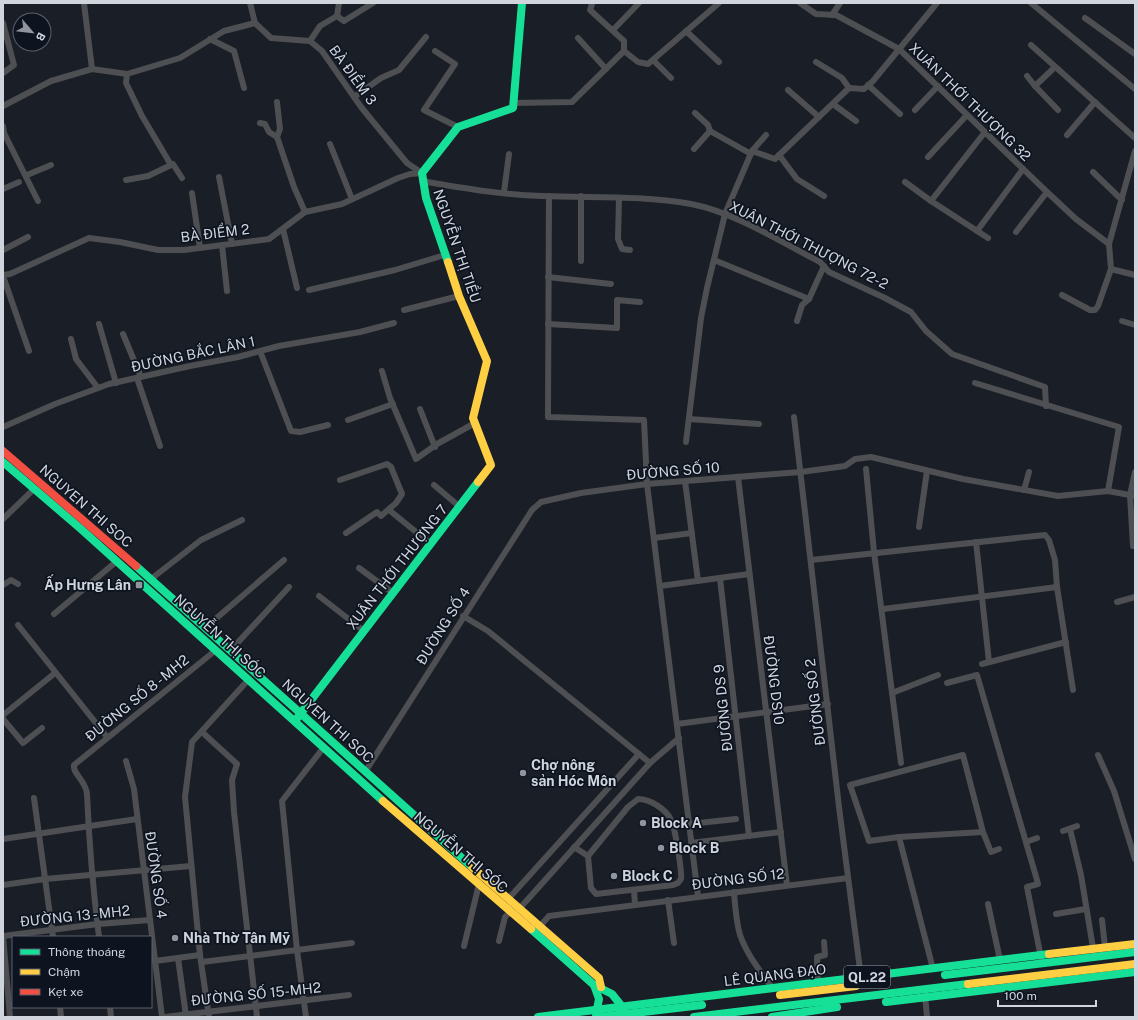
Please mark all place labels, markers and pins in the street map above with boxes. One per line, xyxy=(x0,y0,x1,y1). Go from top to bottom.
place label: Ấp Hưng Lân xyxy=(44,574,131,593)
marker: Ấp Hưng Lân xyxy=(134,580,144,590)
place label: Chợ nông sản Hóc Môn xyxy=(531,757,616,789)
marker: Chợ nông sản Hóc Môn xyxy=(518,768,528,778)
place label: Block A xyxy=(651,815,702,831)
marker: Block A xyxy=(638,818,648,828)
place label: Block B xyxy=(669,840,719,856)
marker: Block B xyxy=(656,843,666,853)
place label: Block C xyxy=(622,868,673,884)
marker: Block C xyxy=(609,871,619,881)
place label: Nhà Thờ Tân Mỹ xyxy=(183,930,290,946)
marker: Nhà Thờ Tân Mỹ xyxy=(170,933,180,943)

